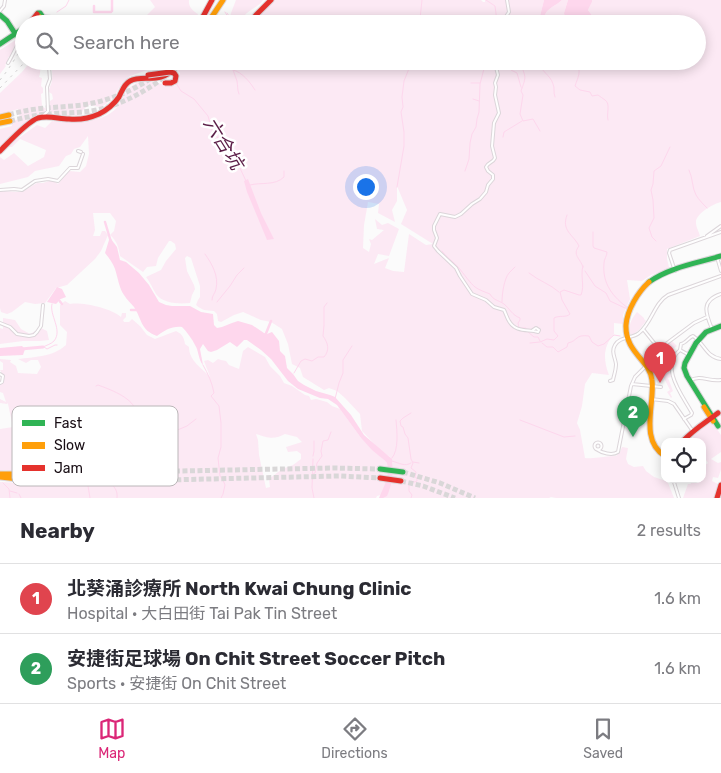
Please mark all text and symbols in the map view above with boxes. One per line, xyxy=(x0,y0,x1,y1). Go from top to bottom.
search box xyxy=(15,15,706,70)
icon: search xyxy=(33,29,61,57)
text: Search here xyxy=(73,31,180,54)
water label: 六合坑 xyxy=(199,113,250,176)
your location xyxy=(353,174,379,200)
pin: 1 xyxy=(644,342,676,383)
pin: 2 xyxy=(617,396,649,437)
legend xyxy=(12,406,178,486)
text: Fast xyxy=(54,415,83,432)
text: Slow xyxy=(54,437,85,454)
map controls xyxy=(661,438,706,483)
button: locate xyxy=(661,438,706,483)
text: Jam xyxy=(54,460,83,477)
text: Nearby xyxy=(20,518,95,543)
text: 2 results xyxy=(637,521,701,540)
text: 北葵涌診療所 North Kwai Chung Clinic xyxy=(67,577,412,600)
text: 1 xyxy=(32,589,40,608)
text: 1.6 km xyxy=(654,589,701,608)
text: Hospital · 大白田街 Tai Pak Tin Street xyxy=(67,604,337,623)
text: 安捷街足球場 On Chit Street Soccer Pitch xyxy=(67,647,445,670)
text: 2 xyxy=(31,659,41,678)
text: 1.6 km xyxy=(654,659,701,678)
text: Sports · 安捷街 On Chit Street xyxy=(67,674,286,693)
tab: Map xyxy=(98,715,126,762)
tab: Directions xyxy=(321,715,388,762)
tab: Saved xyxy=(583,715,623,762)

